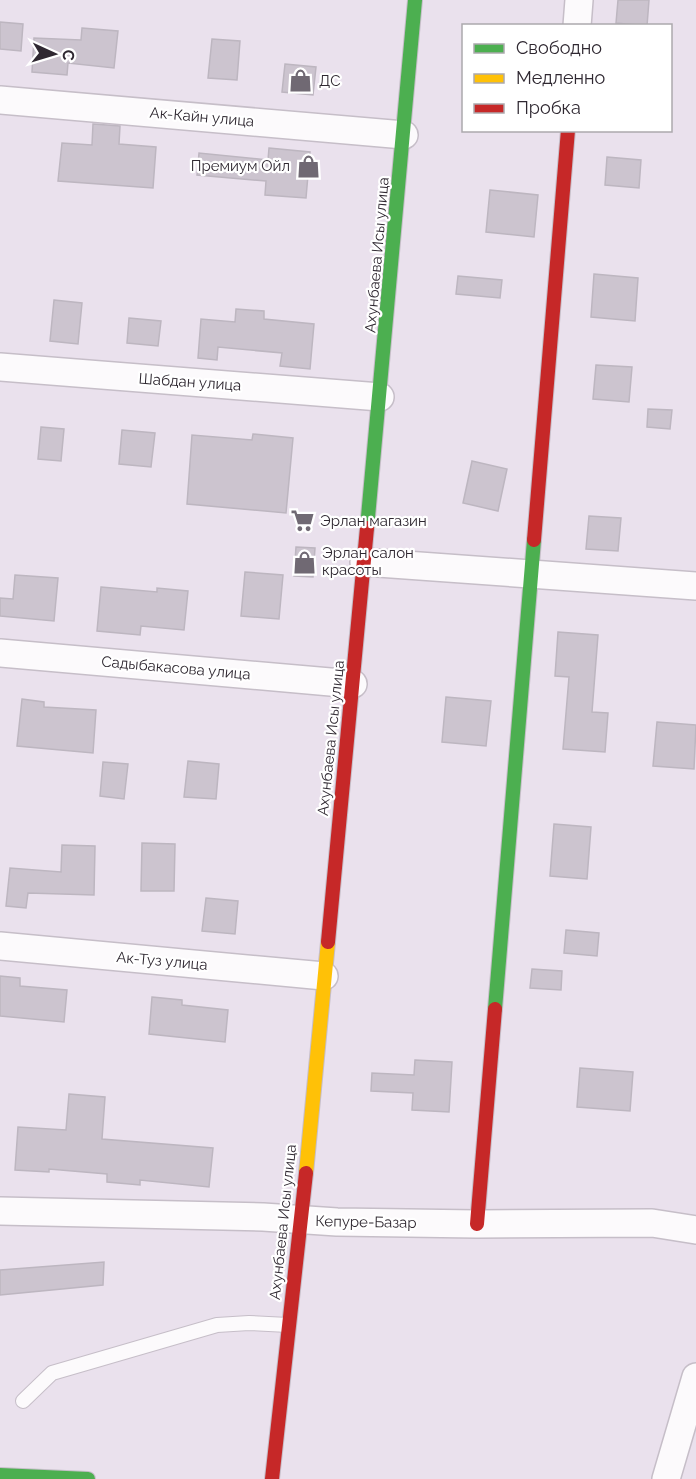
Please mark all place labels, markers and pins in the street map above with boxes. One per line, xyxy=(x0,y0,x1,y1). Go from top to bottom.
shop icon: ДС xyxy=(288,68,314,94)
place label: ДС xyxy=(319,72,341,90)
shop icon: Премиум Ойл xyxy=(295,153,321,179)
place label: Премиум Ойл xyxy=(191,157,290,175)
supermarket icon: Эрлан магазин xyxy=(289,508,315,534)
place label: Эрлан магазин xyxy=(320,512,427,530)
place label: Эрлан салон красоты xyxy=(322,544,414,579)
shop icon: Эрлан салон красоты xyxy=(291,549,317,575)

